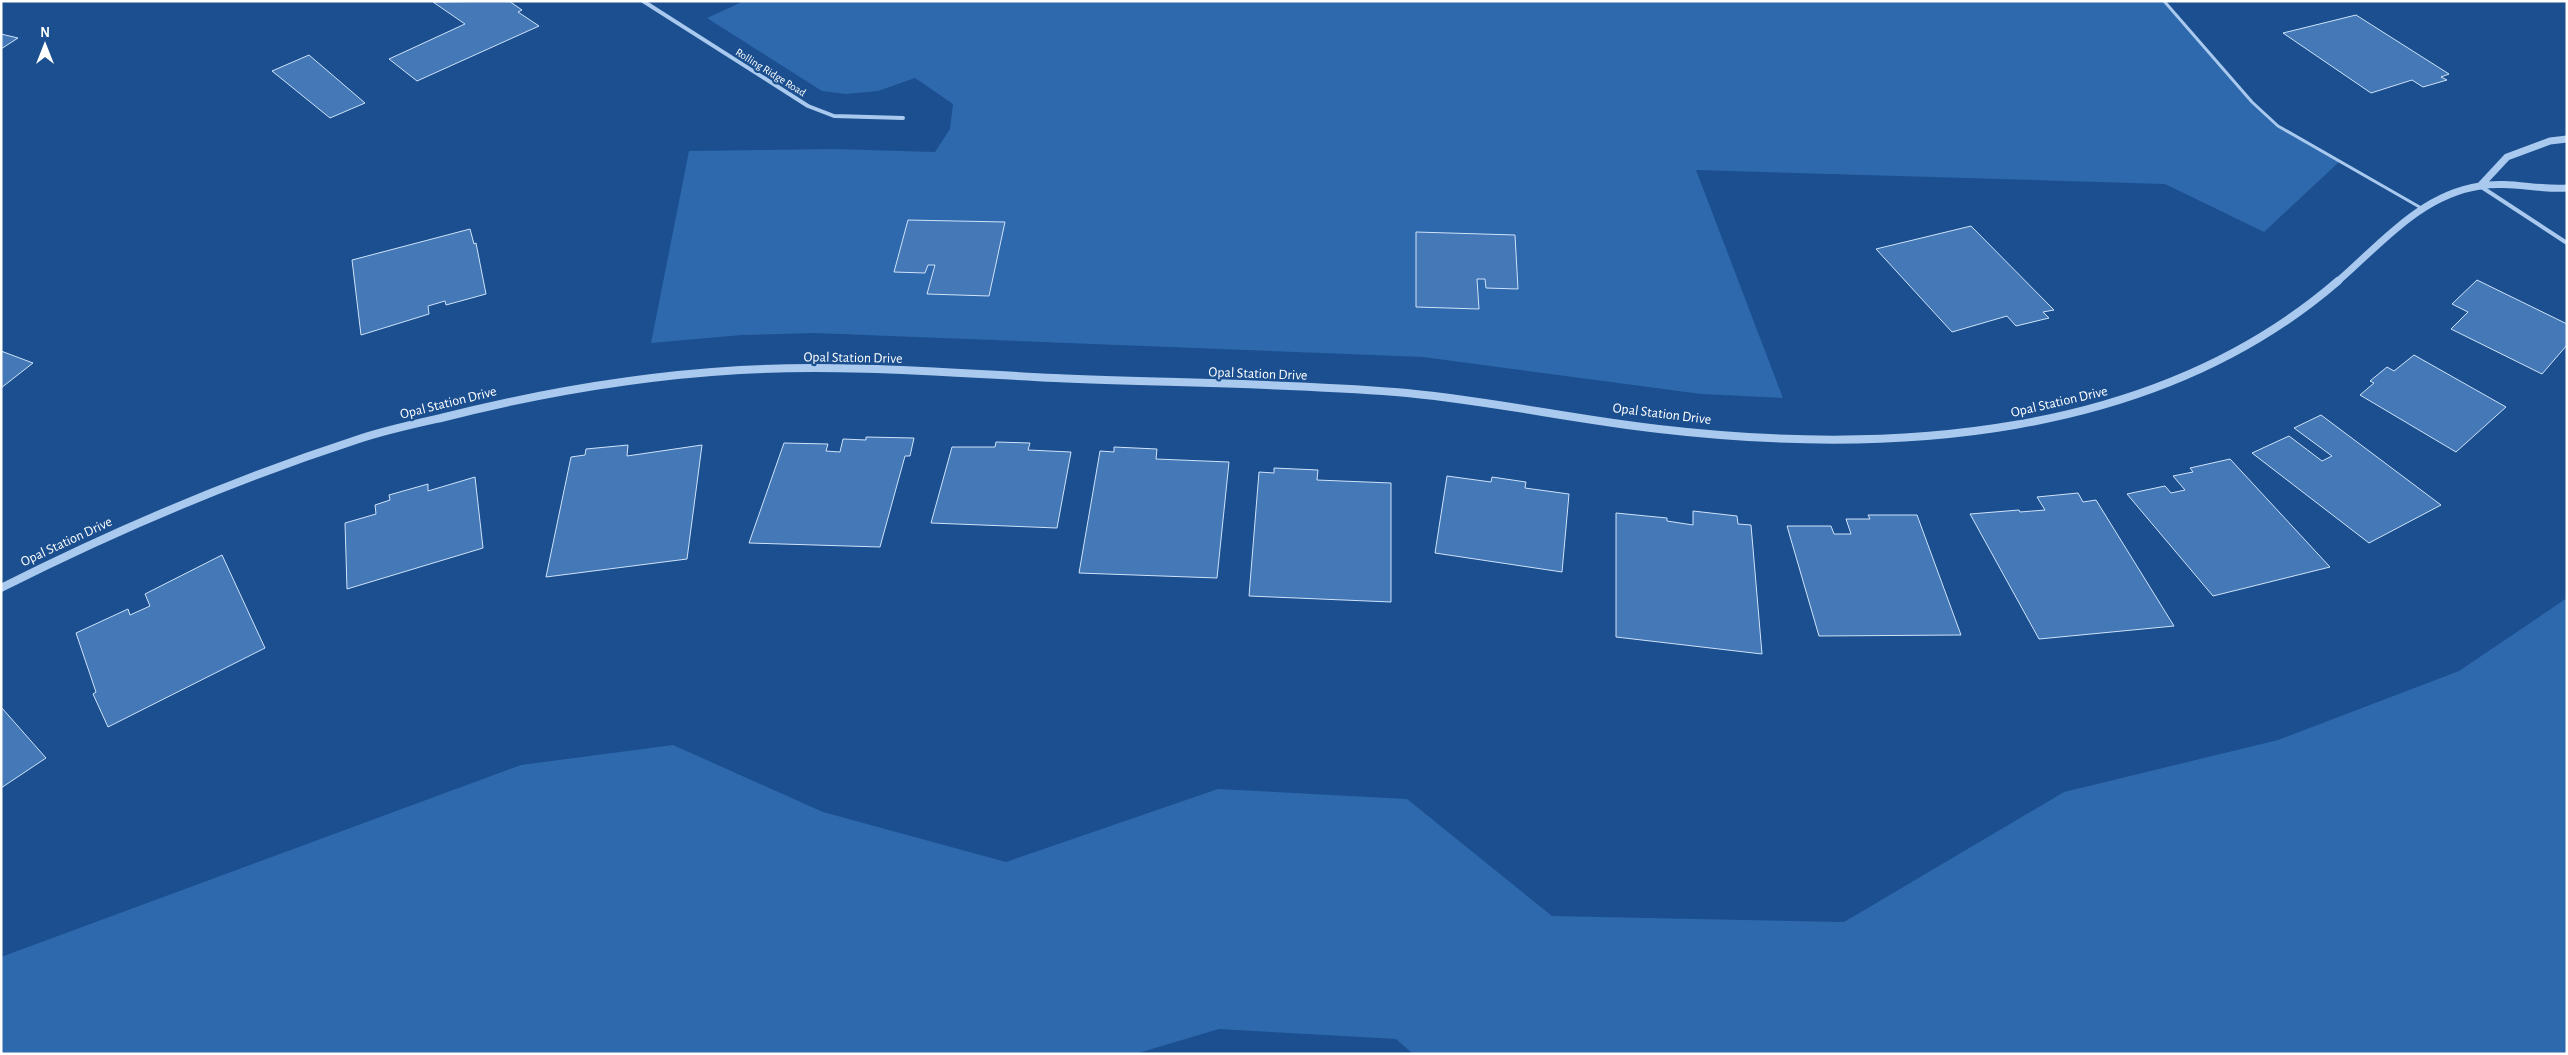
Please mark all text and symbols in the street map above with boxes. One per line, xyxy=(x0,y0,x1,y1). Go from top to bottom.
north arrow xyxy=(20,20,70,70)
text: N xyxy=(40,26,50,40)
street label: Rolling Ridge Road xyxy=(734,46,808,99)
street label: Opal Station Drive xyxy=(803,350,903,366)
street label: Opal Station Drive xyxy=(1208,365,1308,383)
street label: Opal Station Drive xyxy=(398,384,498,422)
street label: Opal Station Drive xyxy=(2009,384,2109,420)
street label: Opal Station Drive xyxy=(1612,401,1712,427)
street label: Opal Station Drive xyxy=(19,515,114,569)

